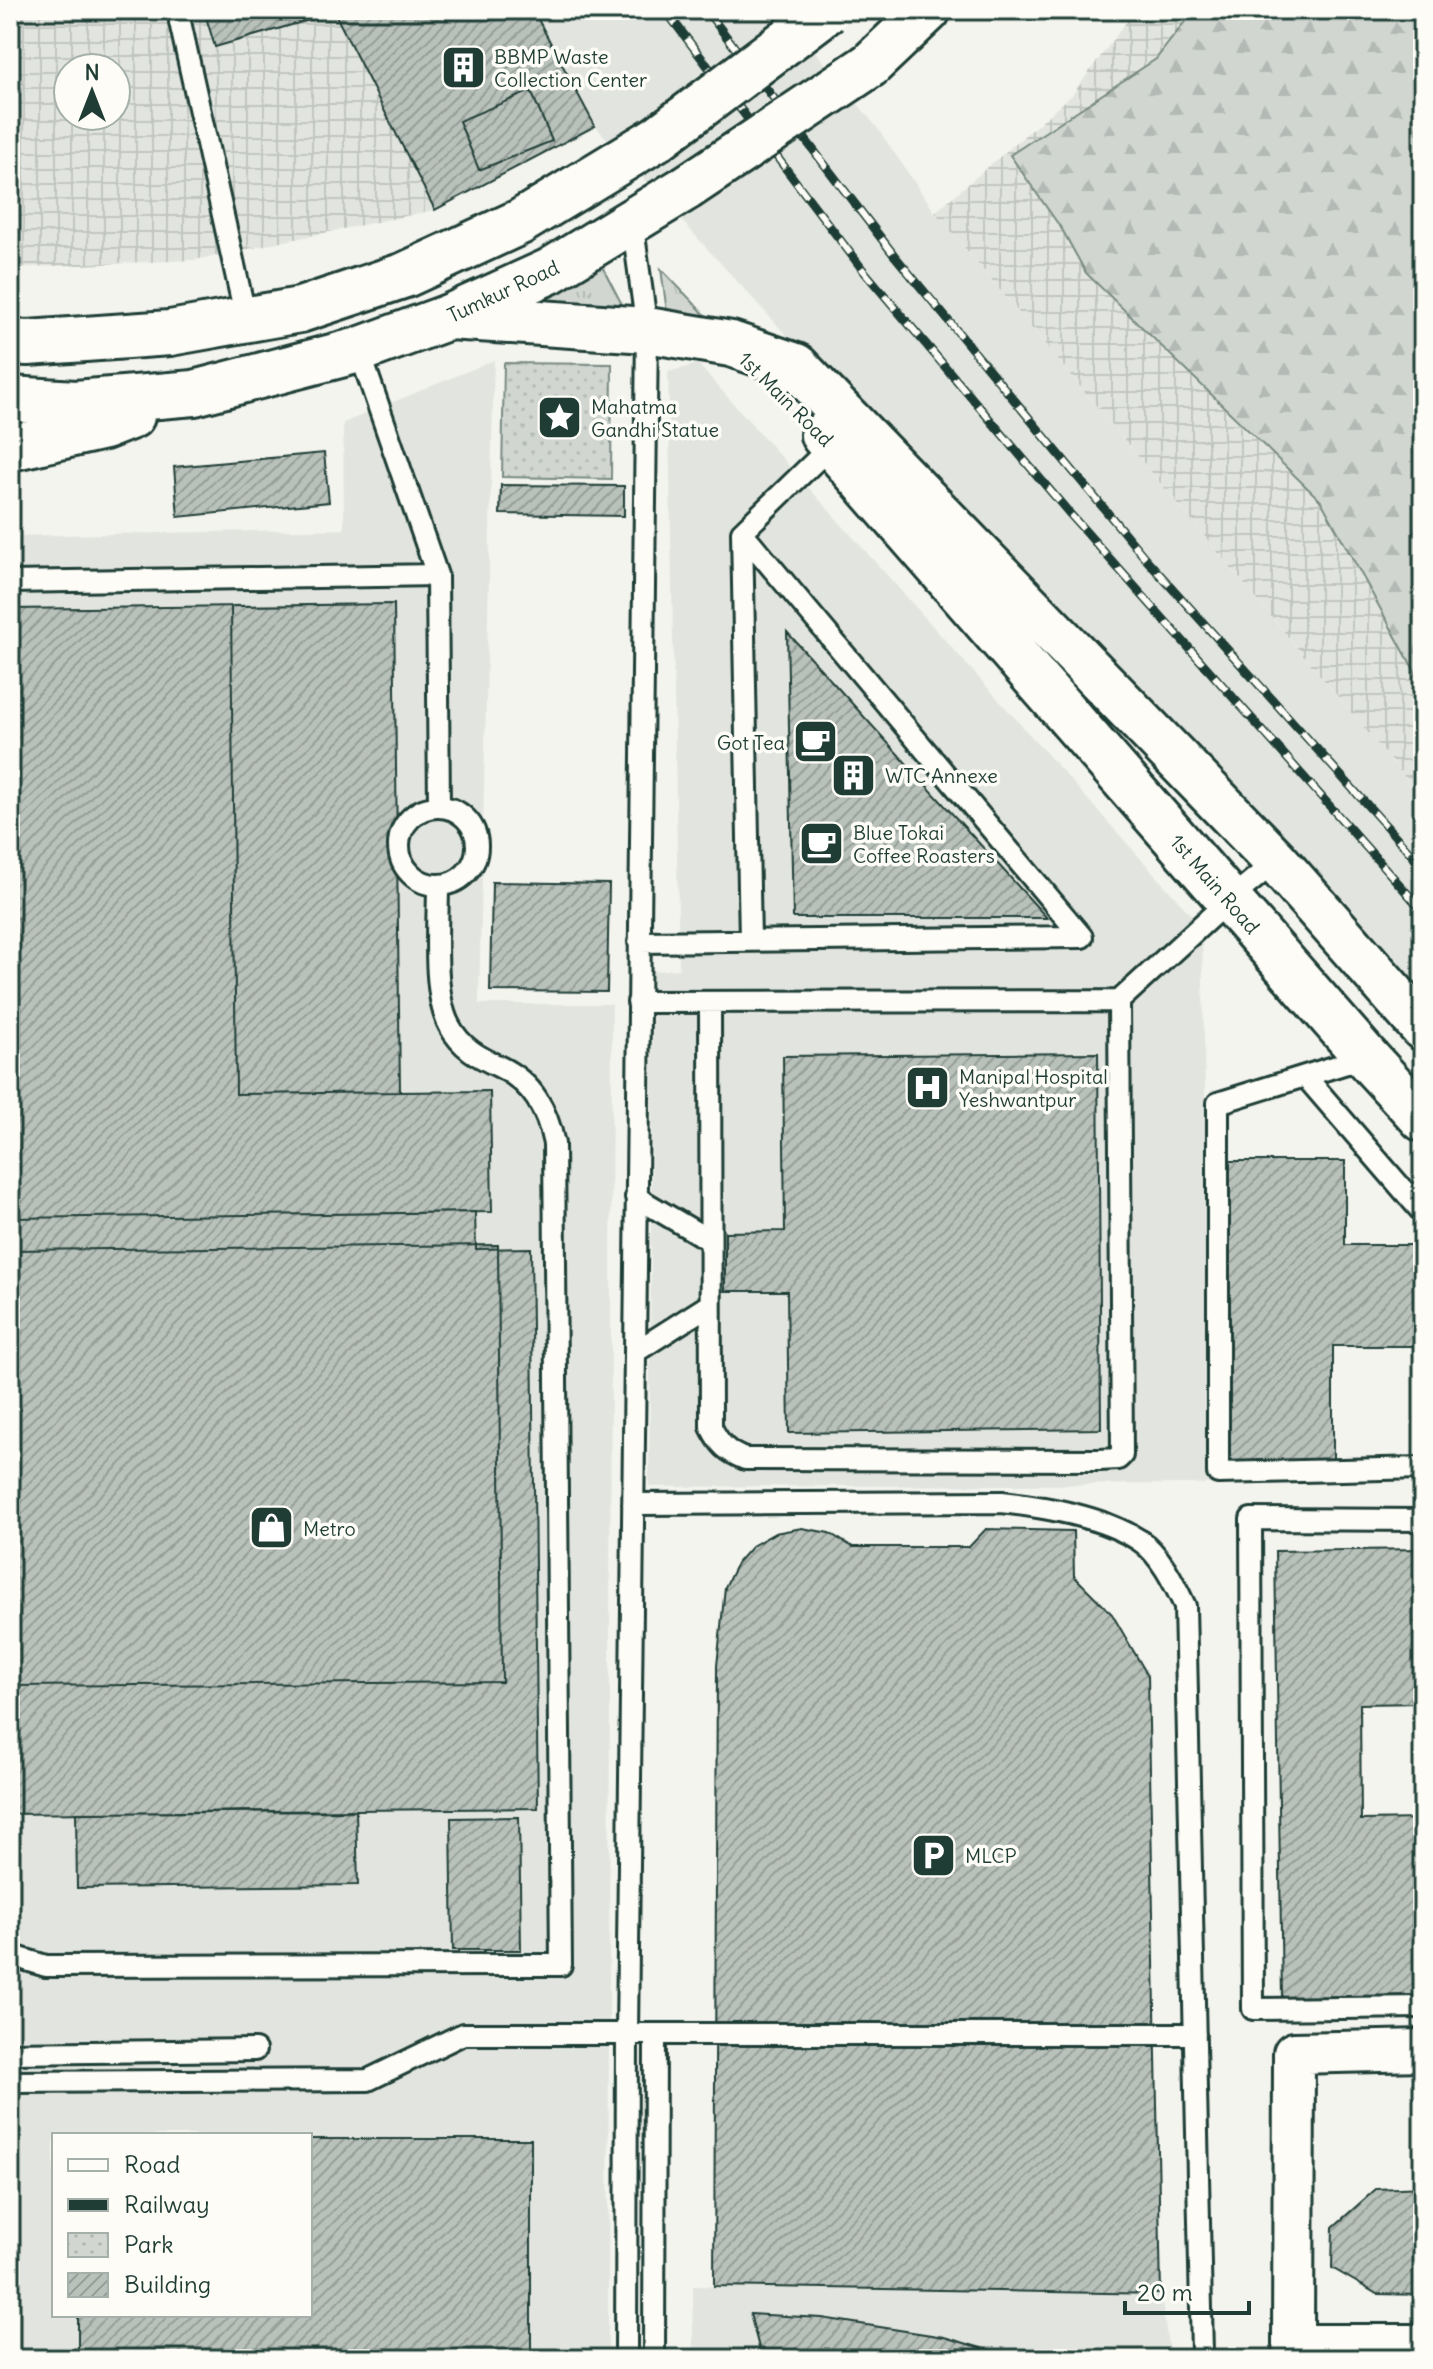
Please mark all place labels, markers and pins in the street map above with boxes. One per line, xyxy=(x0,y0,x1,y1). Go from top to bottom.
building icon: BBMP Waste Collection Center xyxy=(439,44,487,92)
place label: BBMP Waste Collection Center xyxy=(494,44,647,92)
place icon: Mahatma Gandhi Statue xyxy=(536,394,584,442)
place label: Mahatma Gandhi Statue xyxy=(591,394,719,442)
cafe icon: Got Tea xyxy=(792,718,840,766)
place label: Got Tea xyxy=(717,730,785,755)
building icon: WTC Annexe xyxy=(830,751,878,799)
place label: WTC Annexe xyxy=(885,763,998,788)
cafe icon: Blue Tokai Coffee Roasters xyxy=(798,820,846,868)
place label: Blue Tokai Coffee Roasters xyxy=(853,820,995,868)
hospital icon: Manipal Hospital Yeshwantpur xyxy=(904,1064,952,1112)
place label: Manipal Hospital Yeshwantpur xyxy=(959,1064,1108,1112)
shop icon: Metro xyxy=(248,1504,296,1552)
place label: Metro xyxy=(303,1516,356,1541)
parking icon: MLCP xyxy=(910,1831,958,1879)
place label: MLCP xyxy=(965,1843,1017,1868)

